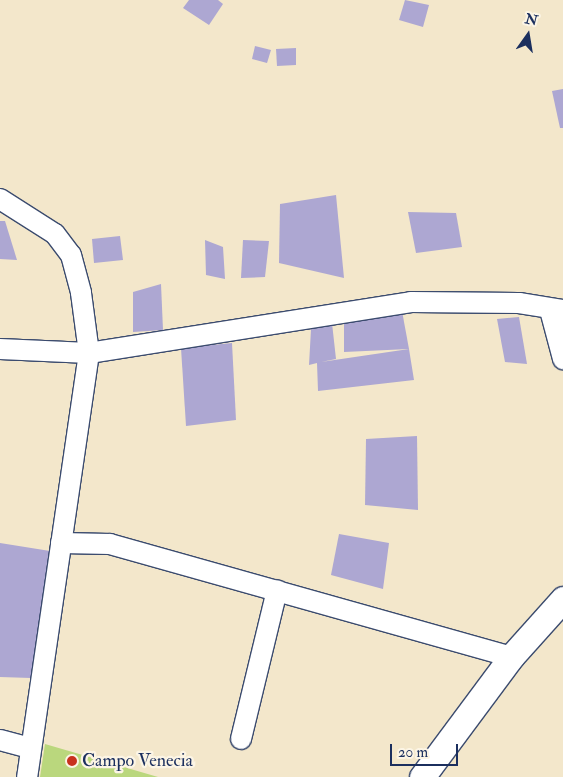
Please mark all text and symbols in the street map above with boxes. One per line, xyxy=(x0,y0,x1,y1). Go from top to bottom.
north arrow xyxy=(503,10,553,60)
text: N xyxy=(523,10,540,30)
scale bar xyxy=(393,734,460,766)
text: 20 m xyxy=(398,743,428,762)
place label: Campo Venecia xyxy=(82,750,193,772)
marker: Campo Venecia xyxy=(66,755,78,767)

